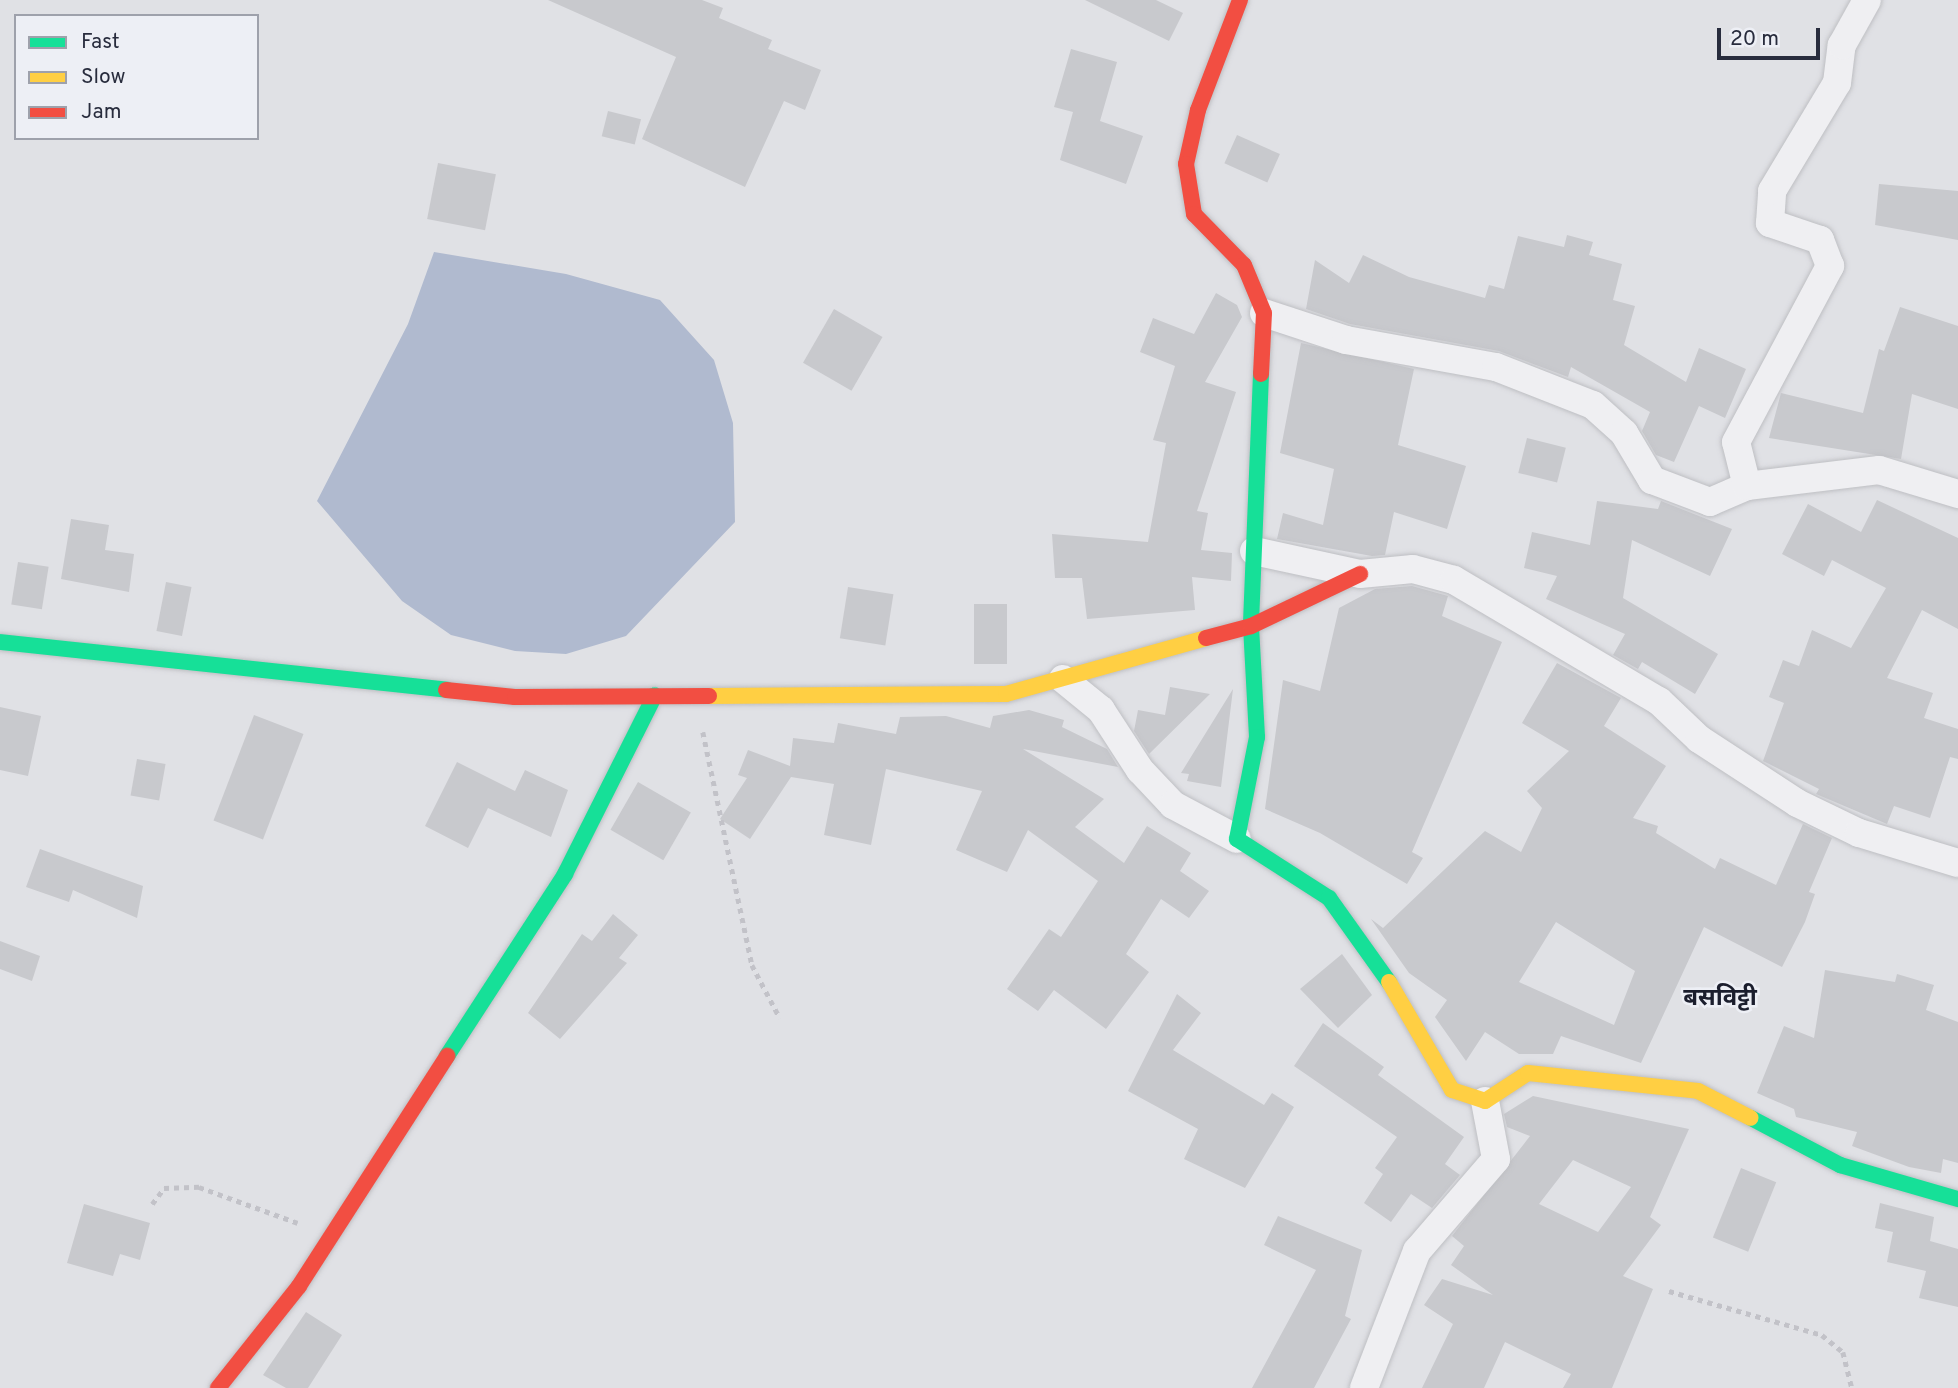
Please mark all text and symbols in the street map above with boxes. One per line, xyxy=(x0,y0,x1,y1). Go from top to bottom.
legend xyxy=(14,14,259,140)
scale bar xyxy=(1720,14,1823,58)
text: 20 m xyxy=(1730,26,1779,53)
text: Fast xyxy=(81,29,120,56)
text: Slow xyxy=(81,64,126,91)
text: Jam xyxy=(81,99,122,126)
district label: बसविट्टी xyxy=(1683,986,1757,1014)

